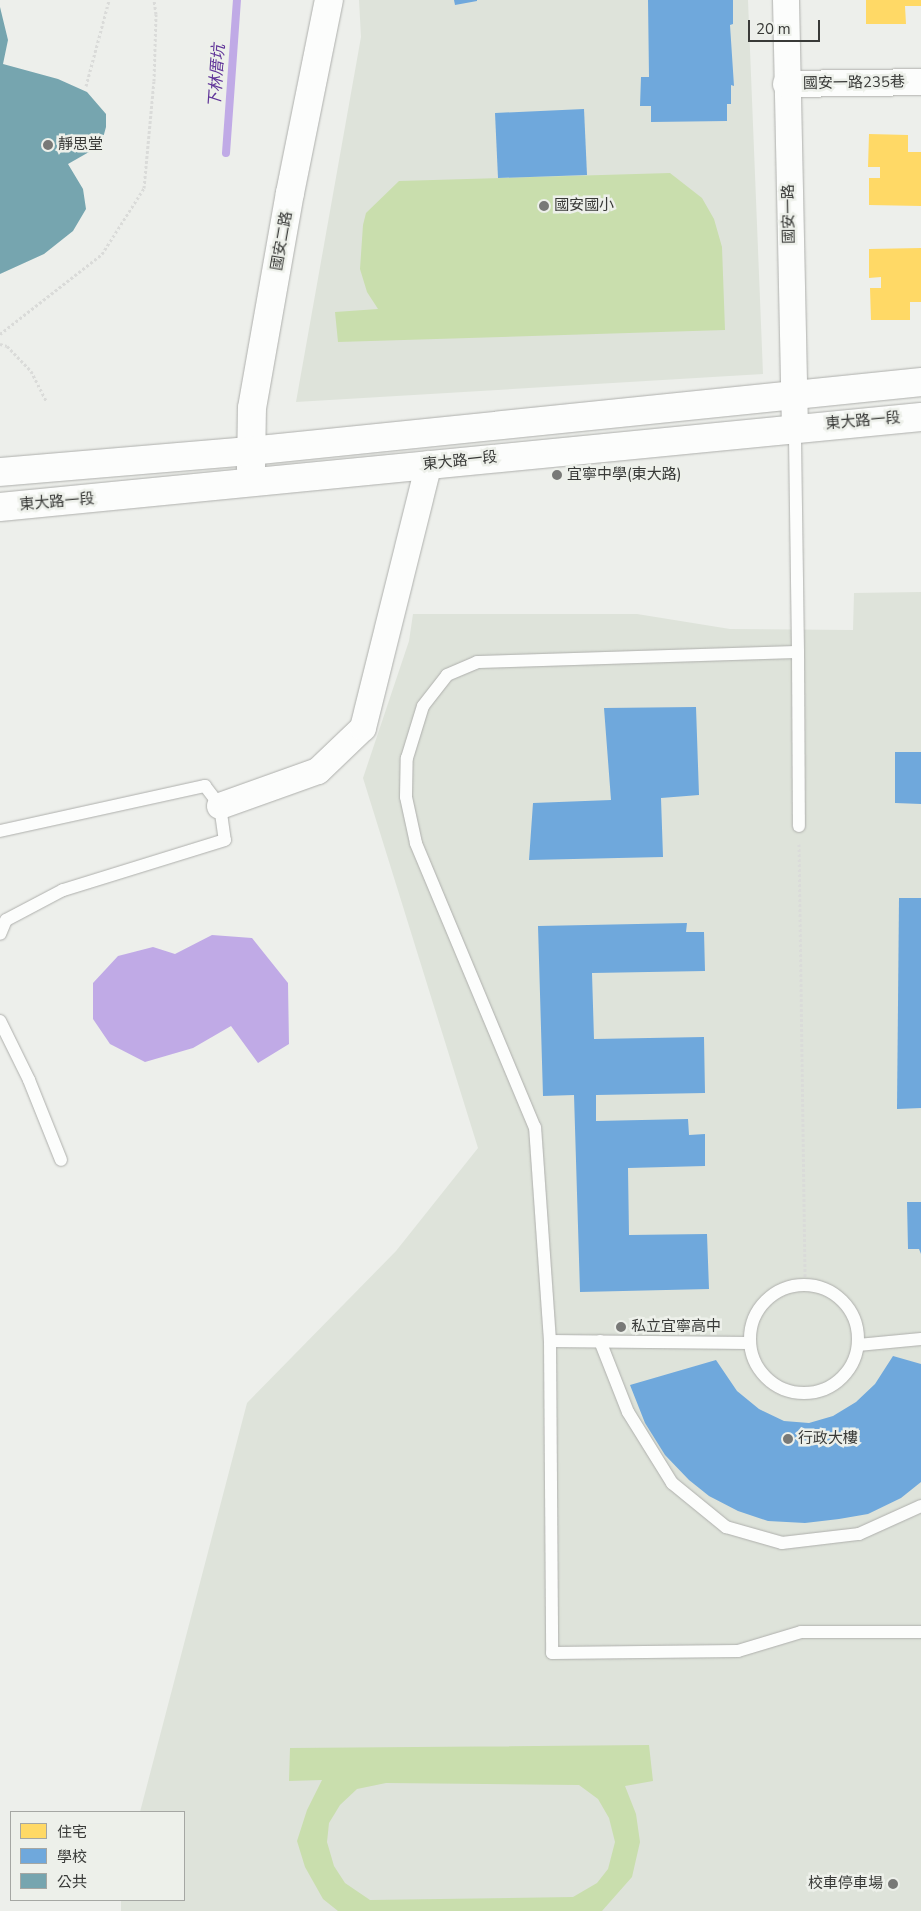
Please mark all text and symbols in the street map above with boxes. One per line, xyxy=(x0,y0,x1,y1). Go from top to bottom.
scale bar xyxy=(751,10,824,42)
text: 20 m xyxy=(756,19,791,39)
water label: 下林厝坑 xyxy=(205,43,229,109)
street label: 國安一路235巷 xyxy=(803,73,905,93)
place label: 靜思堂 xyxy=(58,136,103,154)
marker: 靜思堂 xyxy=(42,139,54,151)
street label: 國安一路 xyxy=(779,184,799,244)
place label: 國安國小 xyxy=(554,197,614,215)
marker: 國安國小 xyxy=(538,200,550,212)
street label: 國安二路 xyxy=(268,210,296,272)
street label: 東大路一段 xyxy=(825,409,901,433)
street label: 東大路一段 xyxy=(422,448,498,474)
place label: 宜寧中學(東大路) xyxy=(567,466,682,484)
marker: 宜寧中學(東大路) xyxy=(551,469,563,481)
street label: 東大路一段 xyxy=(19,490,95,514)
place label: 私立宜寧高中 xyxy=(631,1318,721,1336)
marker: 私立宜寧高中 xyxy=(615,1321,627,1333)
place label: 行政大樓 xyxy=(798,1430,858,1448)
marker: 行政大樓 xyxy=(782,1433,794,1445)
legend xyxy=(10,1811,185,1901)
text: 住宅 xyxy=(57,1822,87,1842)
text: 學校 xyxy=(57,1847,87,1867)
text: 公共 xyxy=(57,1872,87,1892)
place label: 校車停車場 xyxy=(808,1875,883,1893)
marker: 校車停車場 xyxy=(887,1878,899,1890)

